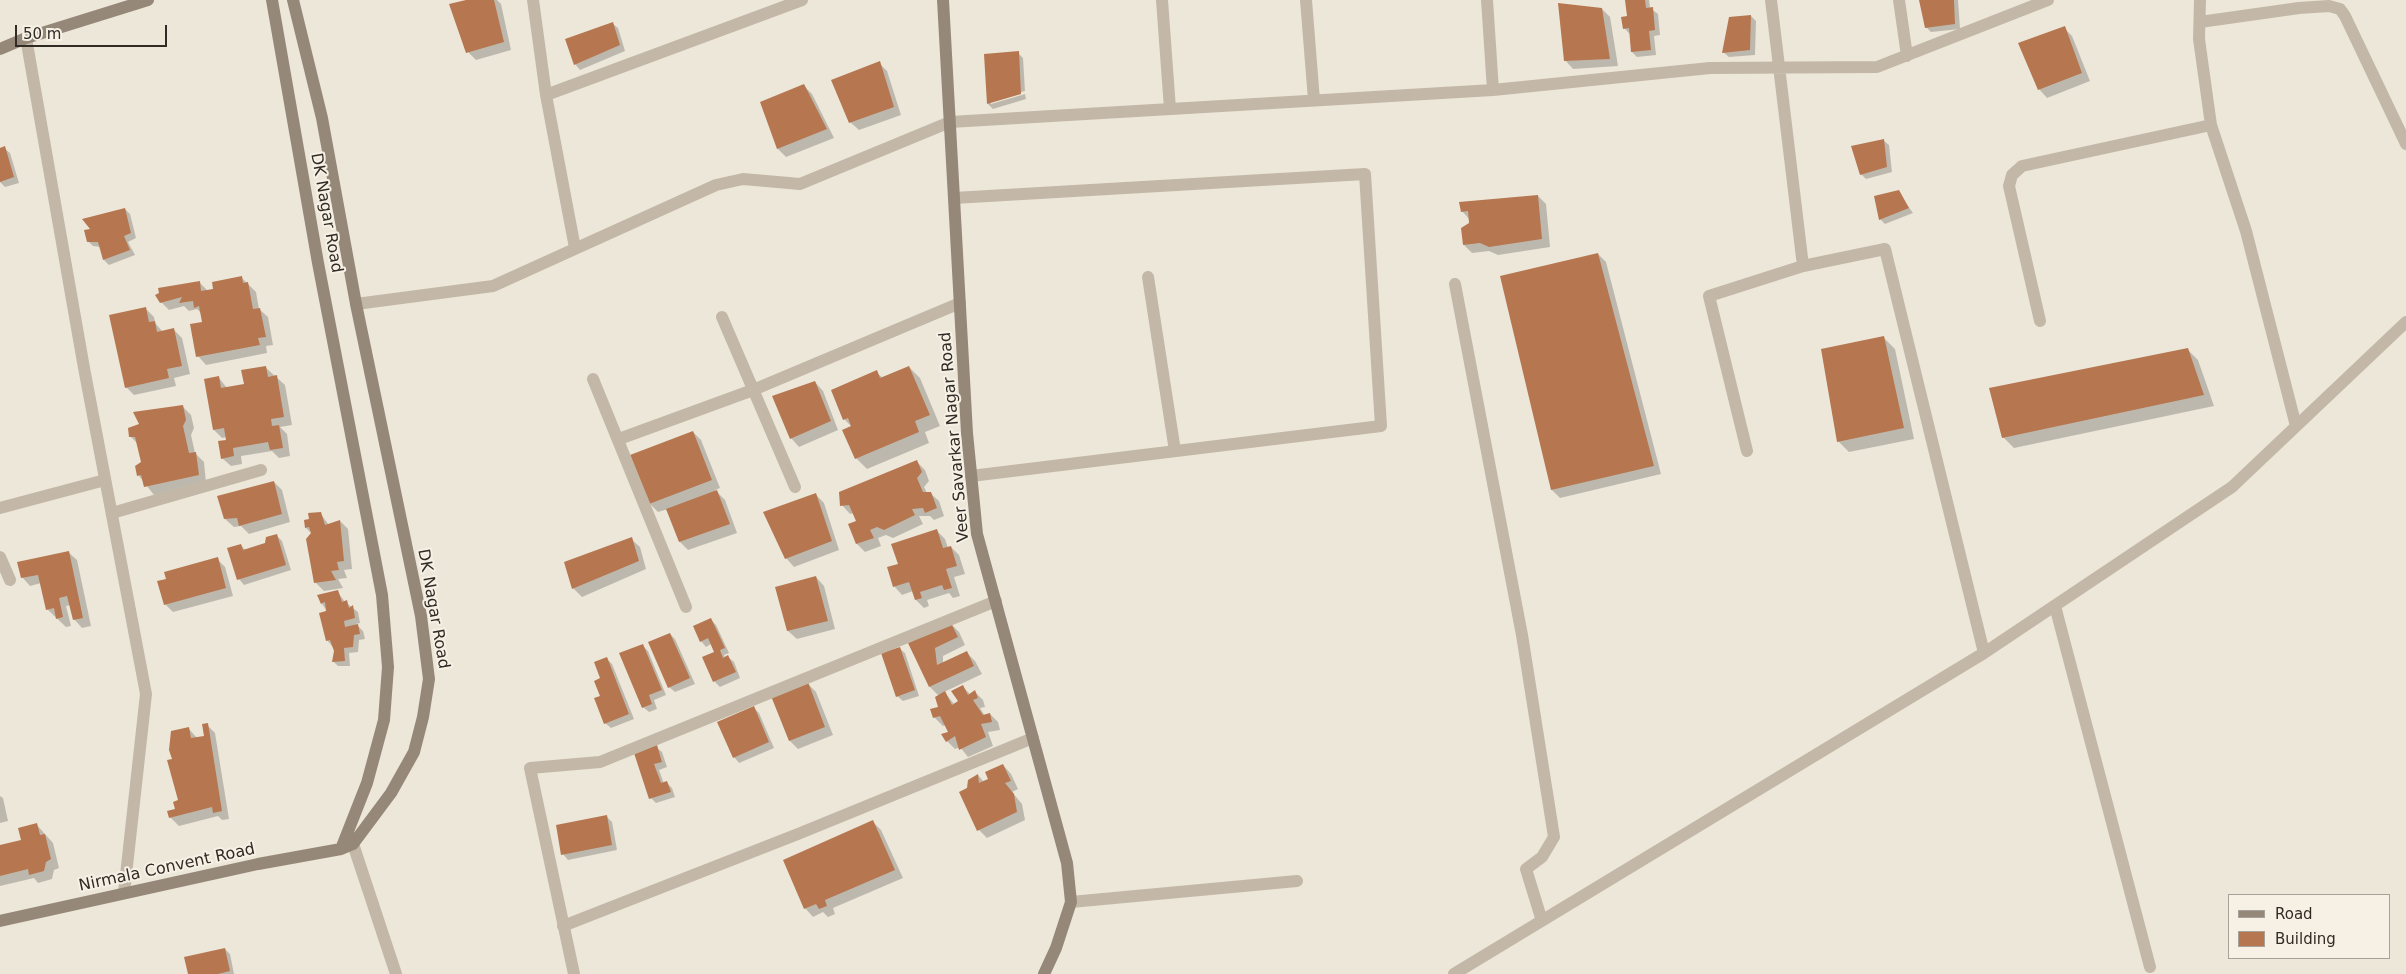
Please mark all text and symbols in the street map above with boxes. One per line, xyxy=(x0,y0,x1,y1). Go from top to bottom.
scale bar xyxy=(18,15,170,47)
text: 50 m xyxy=(23,25,61,43)
street label: DK Nagar Road xyxy=(306,152,346,274)
street label: Veer Savarkar Nagar Road xyxy=(936,331,974,543)
street label: DK Nagar Road xyxy=(413,548,453,670)
street label: Nirmala Convent Road xyxy=(77,840,257,896)
legend xyxy=(2228,894,2391,959)
text: Road xyxy=(2275,905,2313,923)
text: Building xyxy=(2275,930,2336,948)

